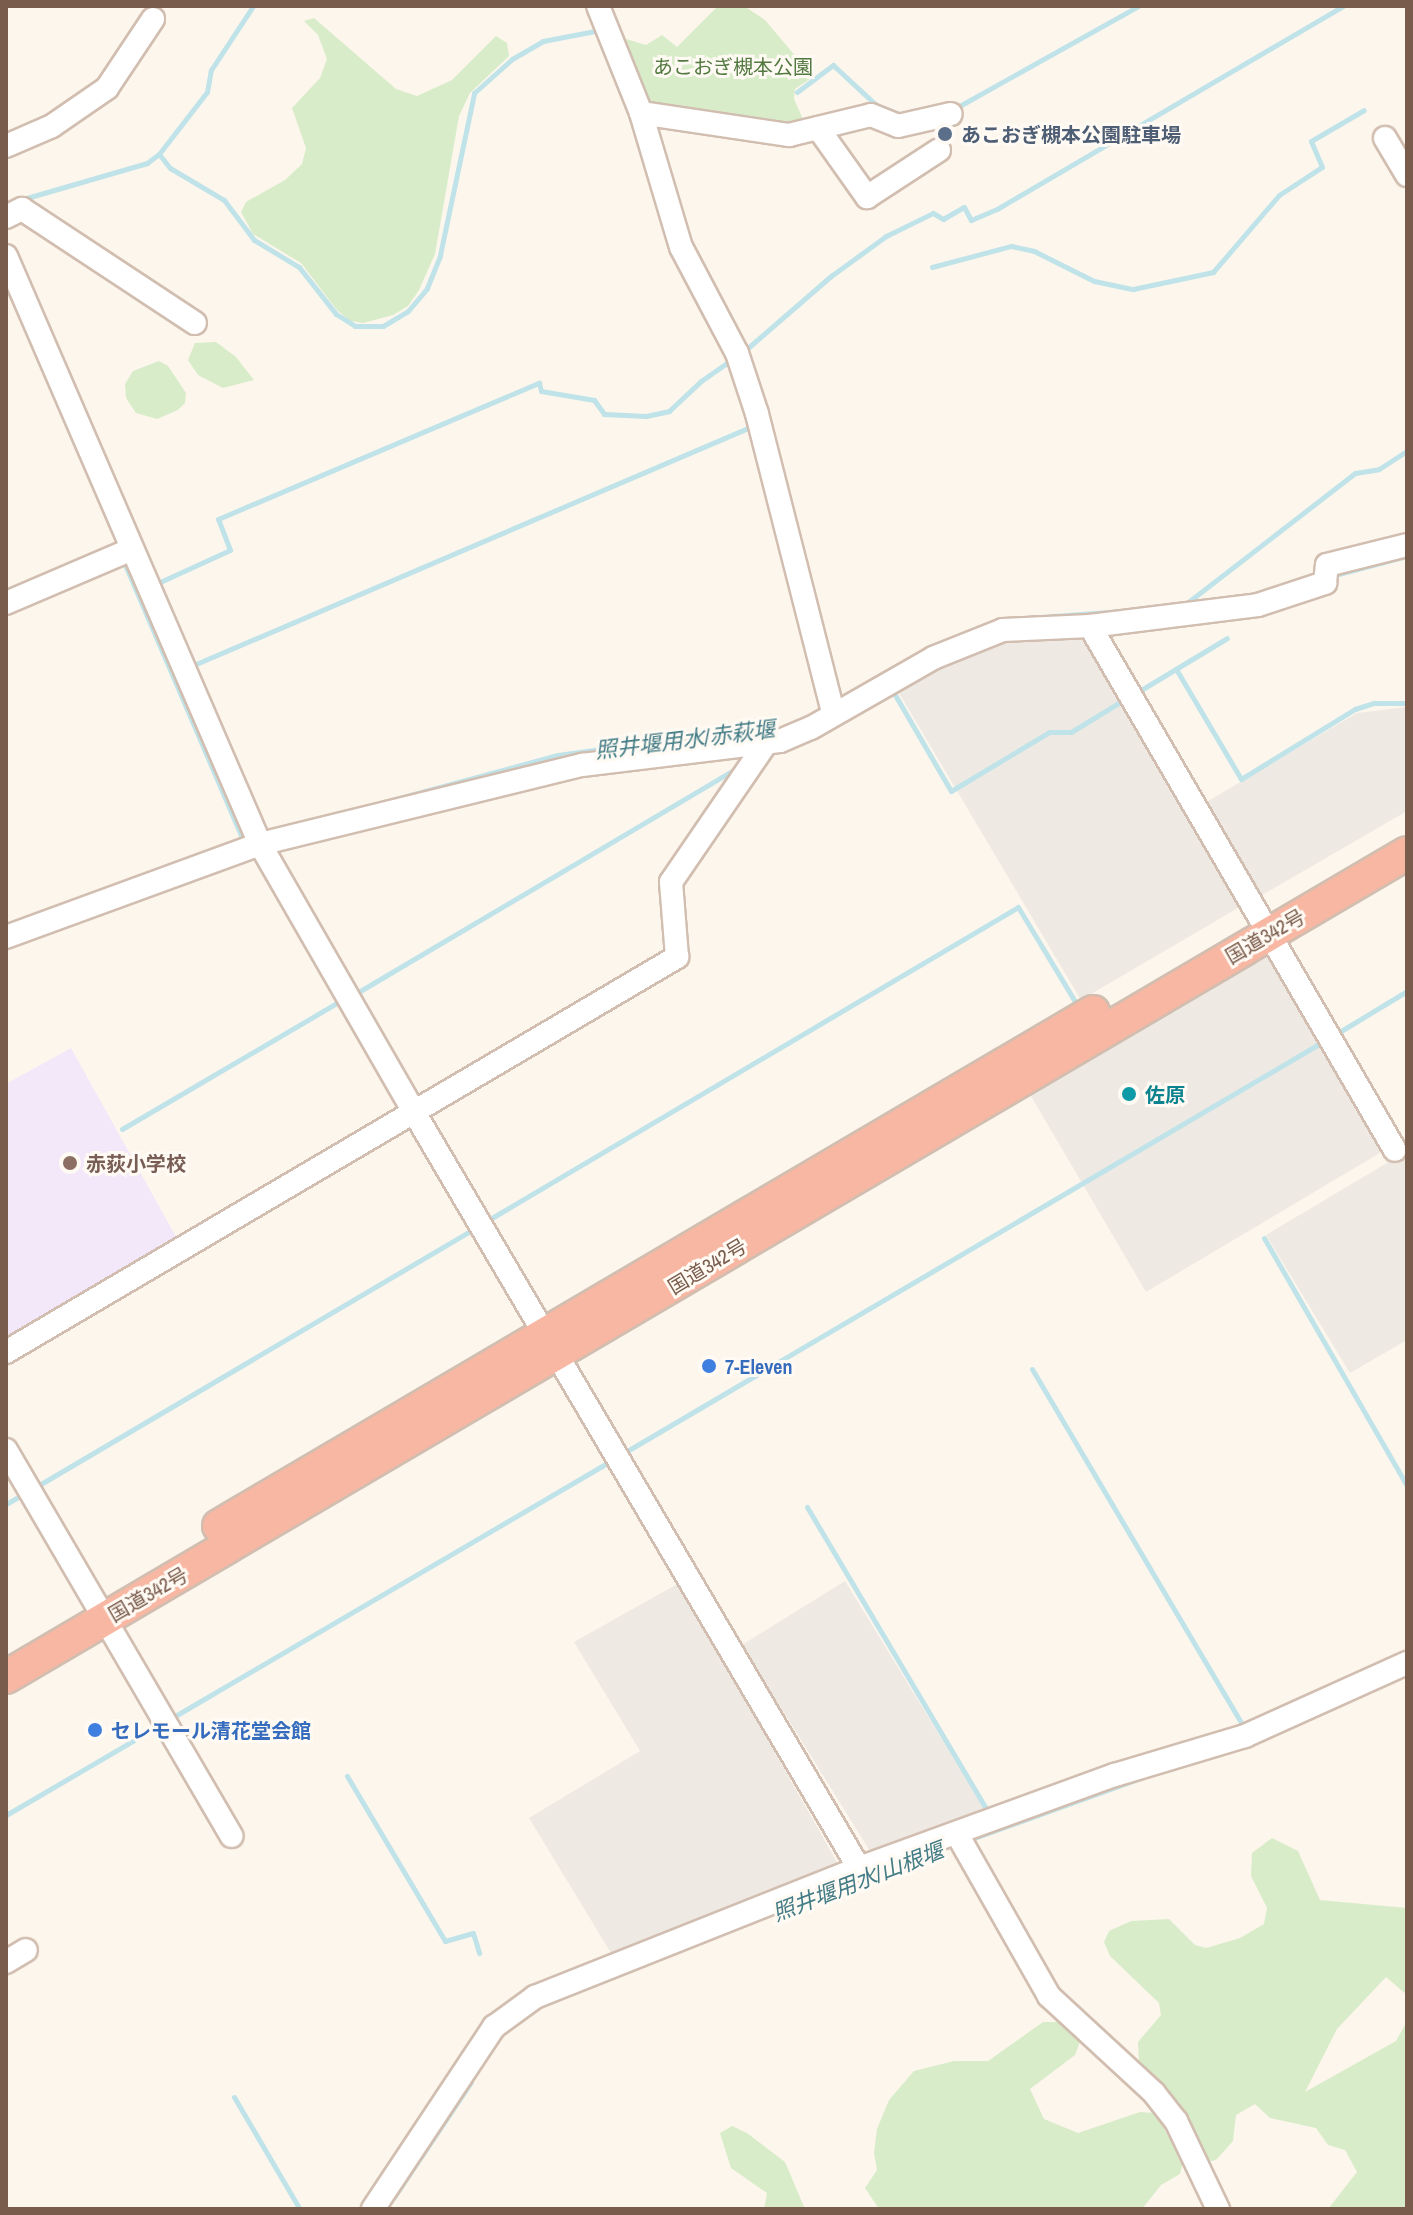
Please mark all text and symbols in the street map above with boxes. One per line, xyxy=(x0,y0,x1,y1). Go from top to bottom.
park label: あこおぎ槻本公園 xyxy=(653,54,813,78)
place label: あこおぎ槻本公園駐車場 xyxy=(961,122,1181,146)
marker: あこおぎ槻本公園駐車場 xyxy=(936,125,954,143)
water label: 照井堰用水/赤萩堰 xyxy=(594,716,776,764)
street label: 国道342号 xyxy=(1221,904,1309,968)
place label: 佐原 xyxy=(1145,1082,1185,1106)
marker: 佐原 xyxy=(1120,1085,1138,1103)
place label: 赤荻小学校 xyxy=(86,1151,186,1175)
marker: 赤荻小学校 xyxy=(61,1154,79,1172)
street label: 国道342号 xyxy=(663,1233,751,1299)
place label: 7-Eleven xyxy=(725,1354,792,1378)
marker: 7-Eleven xyxy=(700,1357,718,1375)
street label: 国道342号 xyxy=(104,1562,192,1626)
place label: セレモール清花堂会館 xyxy=(111,1718,311,1742)
marker: セレモール清花堂会館 xyxy=(86,1721,104,1739)
water label: 照井堰用水/山根堰 xyxy=(769,1837,947,1927)

